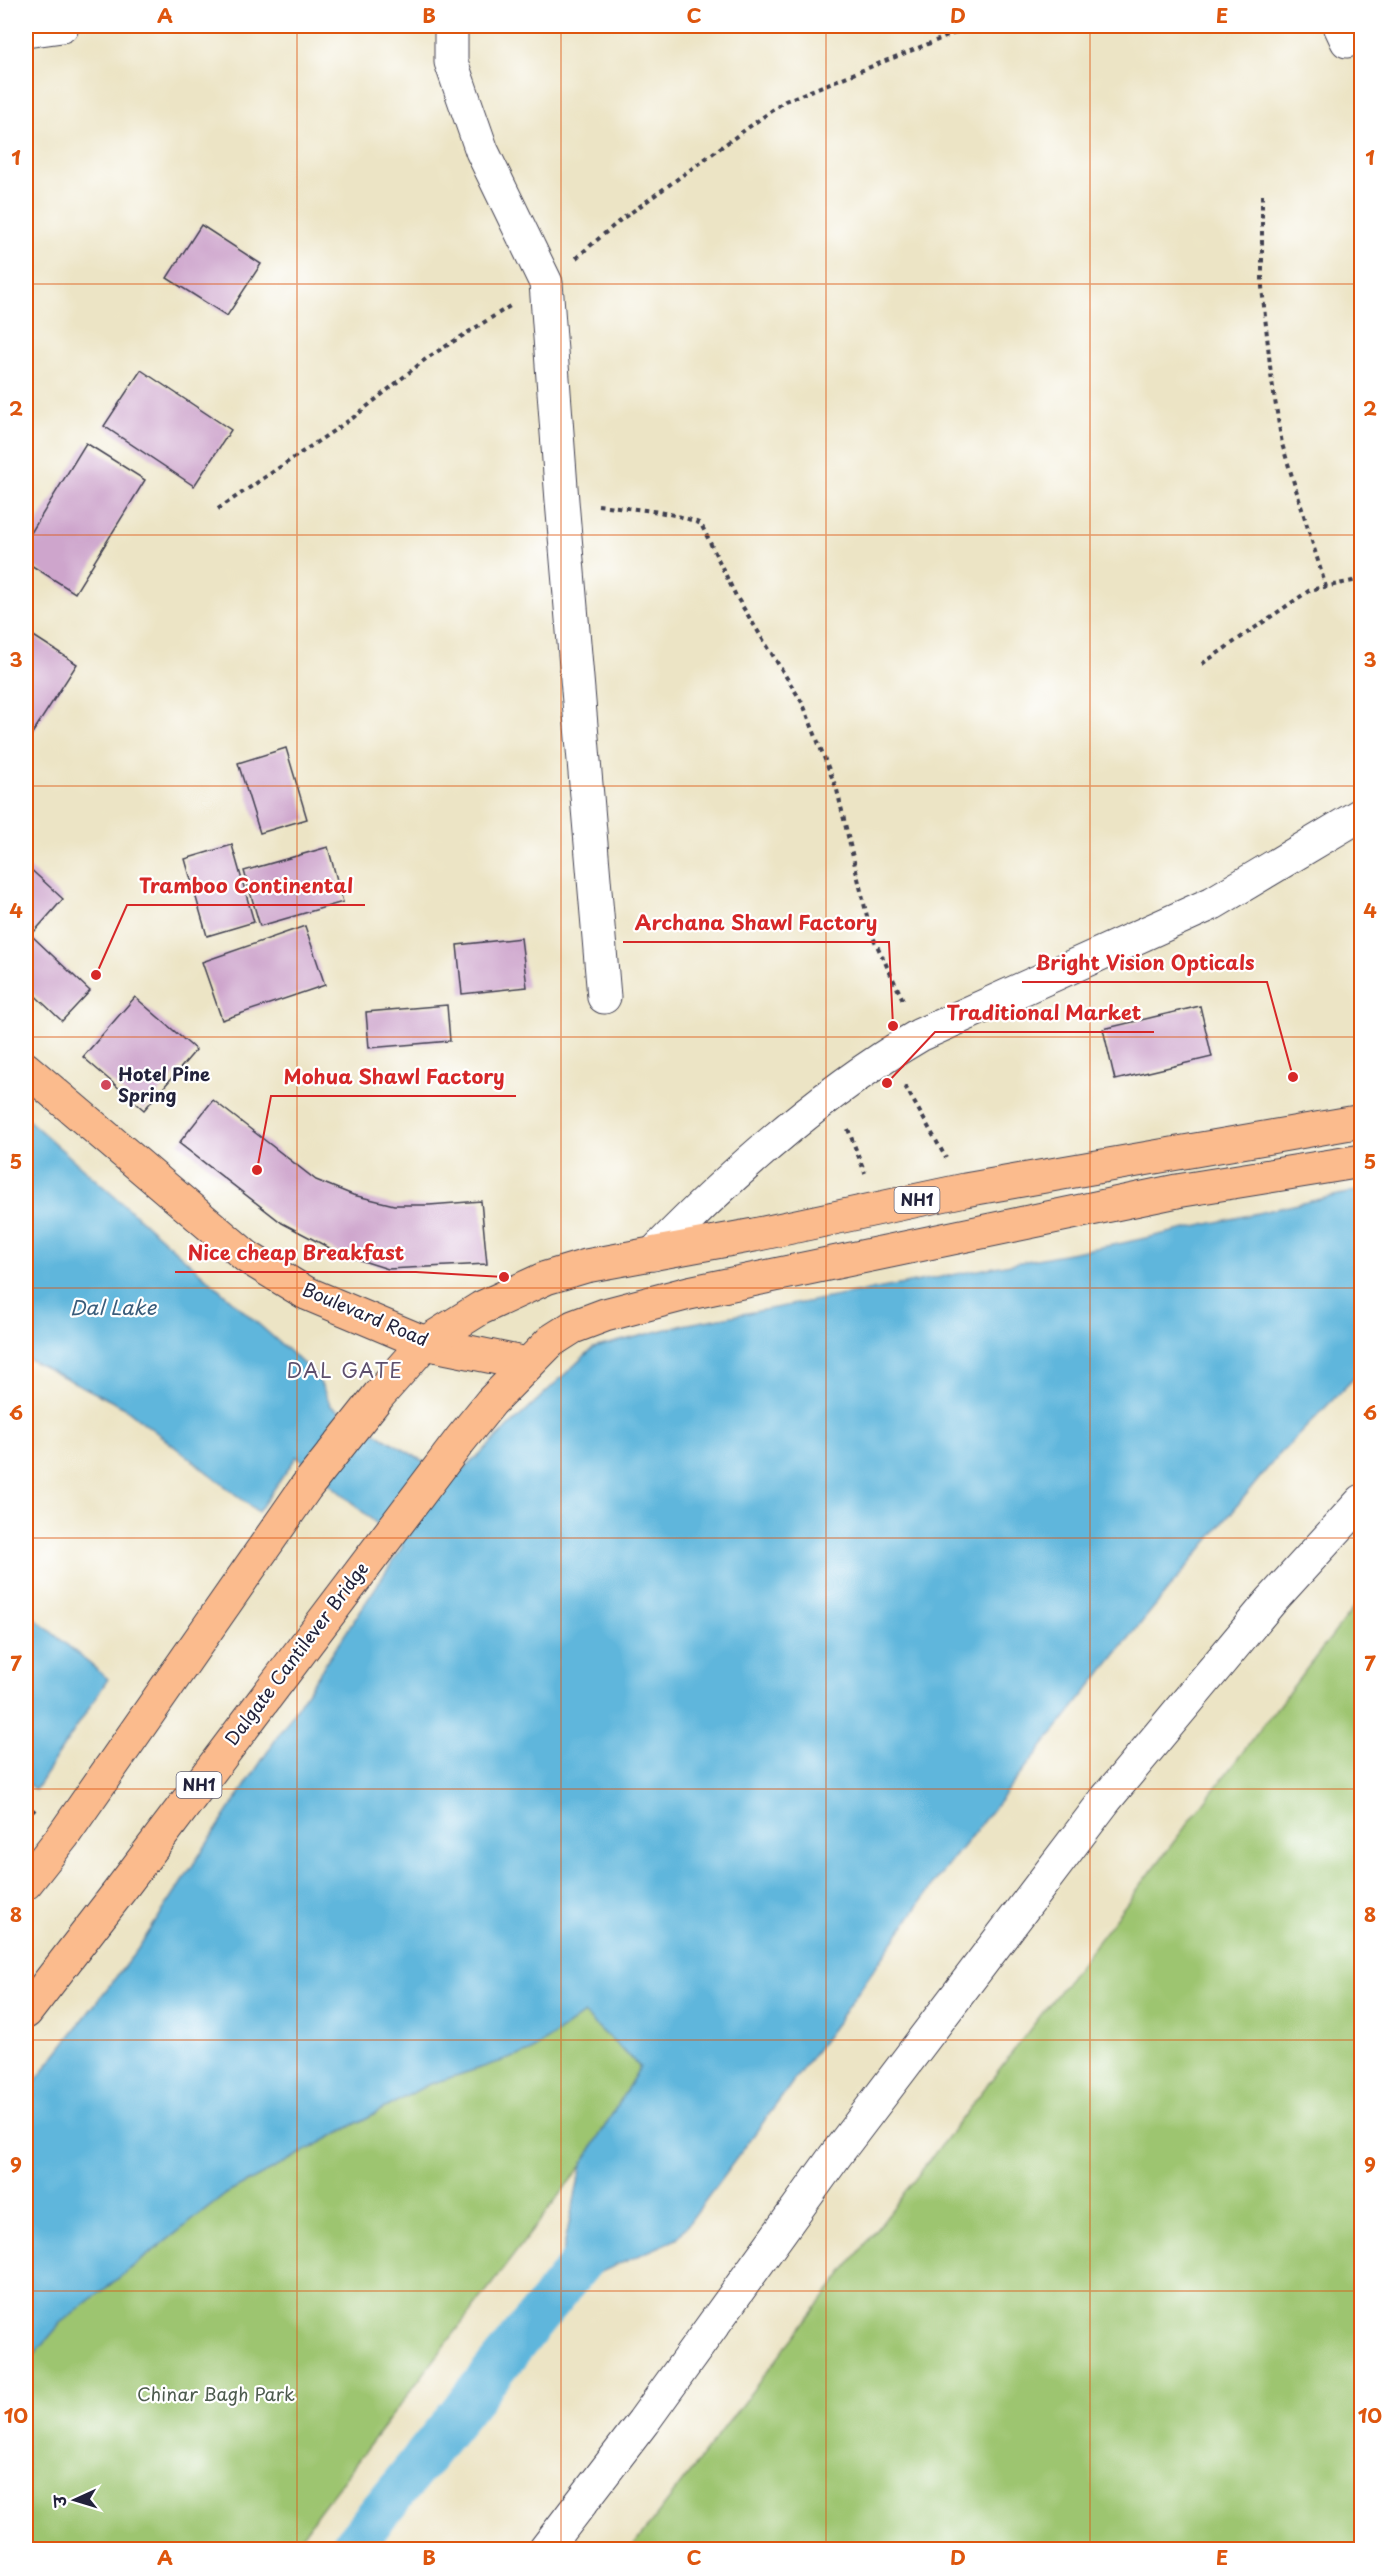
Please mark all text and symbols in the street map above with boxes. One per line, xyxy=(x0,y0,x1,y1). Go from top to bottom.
text: A xyxy=(157,0,173,30)
text: B xyxy=(422,0,436,30)
text: C xyxy=(686,0,702,30)
text: D xyxy=(950,0,966,30)
text: E xyxy=(1216,0,1228,30)
text: 1 xyxy=(11,142,21,172)
text: 1 xyxy=(1365,142,1375,172)
text: 2 xyxy=(9,393,23,423)
text: 2 xyxy=(1363,393,1377,423)
text: 3 xyxy=(9,644,23,674)
text: 3 xyxy=(1363,644,1377,674)
callout: Tramboo Continental xyxy=(127,867,365,905)
text: Tramboo Continental xyxy=(139,870,353,900)
text: 4 xyxy=(9,895,23,925)
text: 4 xyxy=(1363,895,1377,925)
callout: Archana Shawl Factory xyxy=(623,904,889,942)
text: Archana Shawl Factory xyxy=(635,907,877,937)
callout: Bright Vision Opticals xyxy=(1022,944,1267,982)
text: Bright Vision Opticals xyxy=(1035,947,1255,977)
callout: Traditional Market xyxy=(935,994,1154,1032)
text: Traditional Market xyxy=(947,997,1142,1027)
callout: Mohua Shawl Factory xyxy=(271,1058,516,1096)
place label: Hotel Pine Spring xyxy=(118,1060,210,1108)
text: Mohua Shawl Factory xyxy=(283,1061,505,1091)
marker: Hotel Pine Spring xyxy=(99,1078,113,1092)
text: 5 xyxy=(10,1146,22,1176)
text: 5 xyxy=(1364,1146,1376,1176)
road number: NH1 xyxy=(894,1187,940,1213)
callout: Nice cheap Breakfast xyxy=(175,1234,416,1272)
text: Nice cheap Breakfast xyxy=(188,1237,404,1267)
street label: Boulevard Road xyxy=(298,1275,433,1352)
water label: Dal Lake xyxy=(70,1292,157,1322)
district label: DAL GATE xyxy=(287,1355,403,1385)
text: 6 xyxy=(9,1397,23,1427)
text: 6 xyxy=(1363,1397,1377,1427)
street label: Dalgate Cantilever Bridge xyxy=(218,1556,374,1751)
text: 7 xyxy=(10,1648,22,1678)
text: 7 xyxy=(1364,1648,1376,1678)
road number: NH1 xyxy=(176,1772,222,1798)
text: 8 xyxy=(10,1899,22,1929)
text: 8 xyxy=(1364,1899,1376,1929)
text: 9 xyxy=(10,2149,22,2179)
text: 9 xyxy=(1364,2149,1376,2179)
park label: Chinar Bagh Park xyxy=(137,2380,295,2407)
text: 10 xyxy=(4,2400,28,2430)
text: 10 xyxy=(1358,2400,1382,2430)
north arrow xyxy=(45,2470,105,2530)
text: उ xyxy=(47,2494,72,2509)
text: A xyxy=(157,2542,173,2572)
text: B xyxy=(422,2542,436,2572)
text: C xyxy=(686,2542,702,2572)
text: D xyxy=(950,2542,966,2572)
text: E xyxy=(1216,2542,1228,2572)

